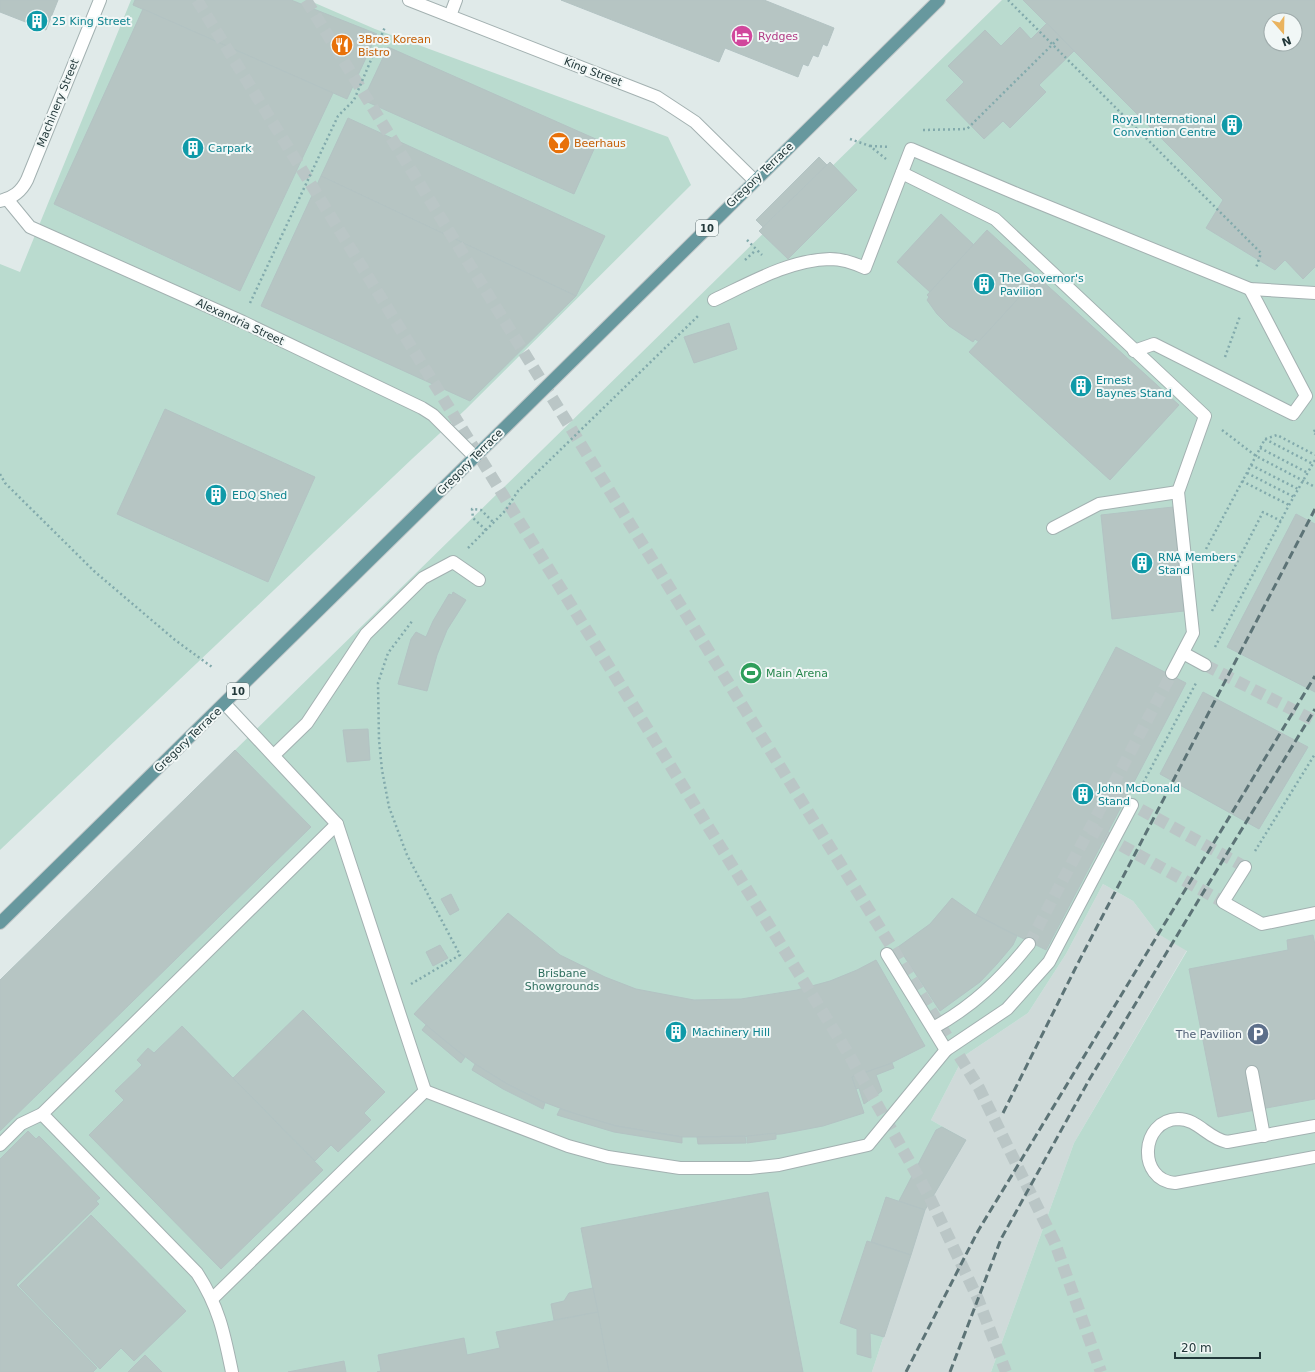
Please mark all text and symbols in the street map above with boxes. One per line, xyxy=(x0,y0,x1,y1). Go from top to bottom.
building icon: 25 King Street xyxy=(24,8,50,34)
north arrow xyxy=(1263,12,1303,52)
place label: 25 King Street xyxy=(52,15,131,28)
hotel icon: Rydges xyxy=(729,23,755,49)
place label: Rydges xyxy=(758,30,798,43)
restaurant icon: 3Bros Korean Bistro xyxy=(329,32,355,58)
place label: 3Bros Korean Bistro xyxy=(358,33,431,59)
text: N xyxy=(1280,33,1293,49)
street label: King Street xyxy=(562,55,625,89)
street label: Machinery Street xyxy=(34,56,82,149)
building icon: Royal International Convention Centre xyxy=(1219,112,1245,138)
place label: Royal International Convention Centre xyxy=(1112,113,1216,139)
bar icon: Beerhaus xyxy=(546,130,572,156)
building icon: Carpark xyxy=(180,135,206,161)
place label: Beerhaus xyxy=(574,137,626,150)
street label: Gregory Terrace xyxy=(724,140,796,210)
place label: Carpark xyxy=(208,142,252,155)
road number: 10 xyxy=(696,220,718,236)
building icon: The Governor's Pavilion xyxy=(971,271,997,297)
place label: The Governor's Pavilion xyxy=(999,272,1084,298)
street label: Alexandria Street xyxy=(194,296,287,348)
building icon: Ernest Baynes Stand xyxy=(1068,373,1094,399)
place label: Ernest Baynes Stand xyxy=(1096,374,1172,400)
street label: Gregory Terrace xyxy=(434,426,506,498)
building icon: EDQ Shed xyxy=(203,482,229,508)
place label: EDQ Shed xyxy=(232,489,287,502)
building icon: RNA Members Stand xyxy=(1129,550,1155,576)
place label: RNA Members Stand xyxy=(1158,551,1236,577)
sports icon: Main Arena xyxy=(738,660,764,686)
place label: Main Arena xyxy=(766,667,828,680)
road number: 10 xyxy=(227,683,249,699)
street label: Gregory Terrace xyxy=(152,705,224,775)
building icon: John McDonald Stand xyxy=(1070,781,1096,807)
place label: John McDonald Stand xyxy=(1097,782,1180,808)
park label: Brisbane Showgrounds xyxy=(525,967,599,993)
building icon: Machinery Hill xyxy=(663,1019,689,1045)
parking icon: The Pavilion xyxy=(1245,1021,1271,1047)
place label: Machinery Hill xyxy=(692,1026,770,1039)
place label: The Pavilion xyxy=(1175,1028,1242,1041)
scale bar xyxy=(1175,1334,1260,1360)
text: 20 m xyxy=(1181,1341,1212,1355)

